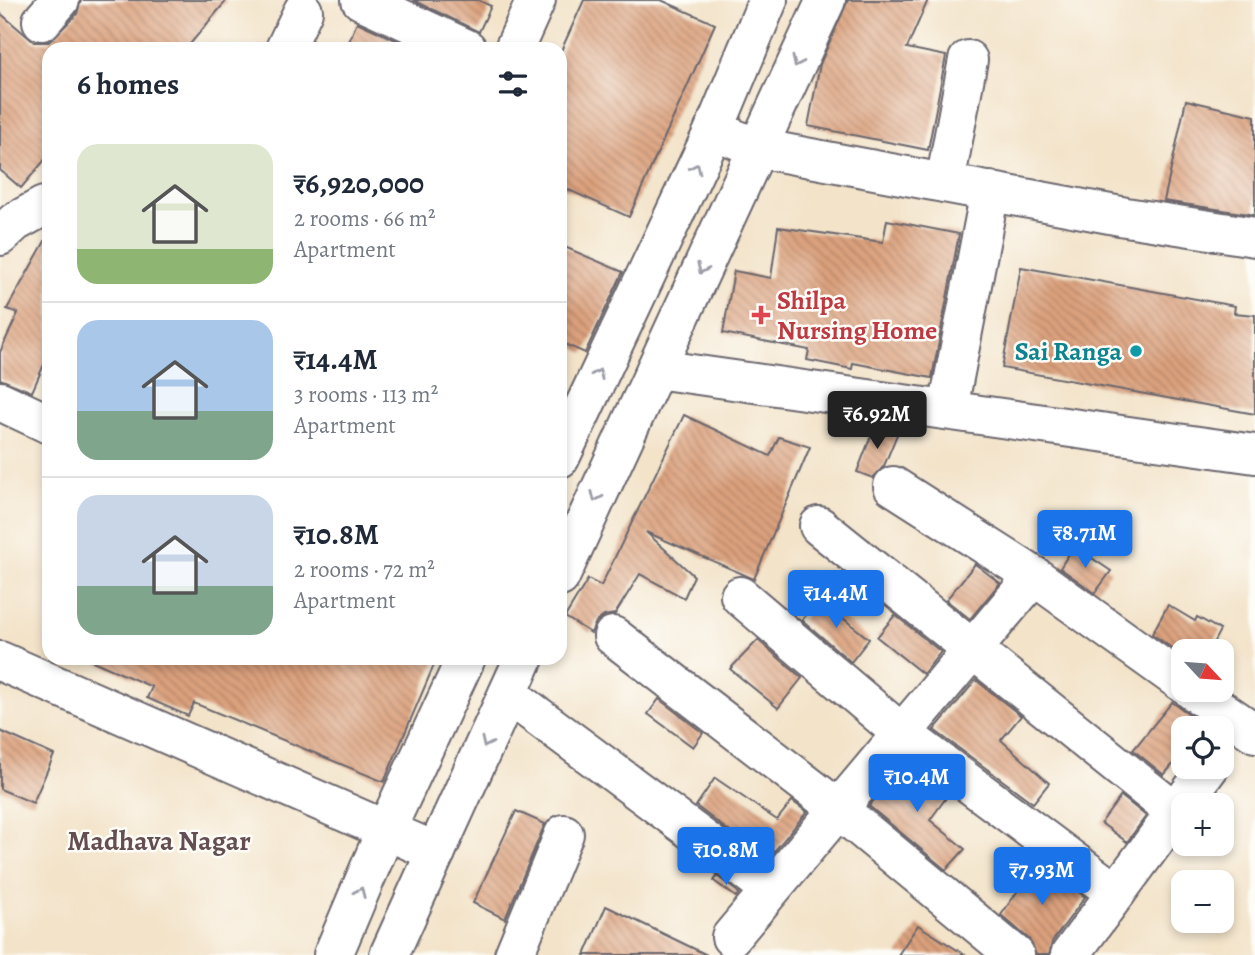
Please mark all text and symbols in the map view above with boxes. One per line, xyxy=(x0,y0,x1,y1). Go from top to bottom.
one-way arrow xyxy=(791,55,805,67)
text: 6 homes xyxy=(77,64,179,104)
icon: filters xyxy=(494,65,532,103)
text: ₹6,920,000 xyxy=(294,163,424,203)
one-way arrow xyxy=(687,163,701,175)
icon: home xyxy=(133,172,217,256)
text: 2 rooms · 66 m² xyxy=(294,203,436,234)
text: Apartment xyxy=(294,234,396,265)
one-way arrow xyxy=(696,262,710,274)
place label: Shilpa Nursing Home xyxy=(777,283,937,348)
marker: Shilpa Nursing Home xyxy=(751,305,771,325)
place label: Sai Ranga xyxy=(1015,334,1122,369)
text: ₹14.4M xyxy=(294,339,378,379)
marker: Sai Ranga xyxy=(1128,343,1144,359)
icon: home xyxy=(133,348,217,432)
one-way arrow xyxy=(590,369,604,381)
text: 3 rooms · 113 m² xyxy=(294,379,438,410)
pin: ₹6.92M xyxy=(820,392,934,451)
text: ₹6.92M xyxy=(844,398,910,429)
text: Apartment xyxy=(294,410,396,441)
one-way arrow xyxy=(590,490,604,502)
pin: ₹8.71M xyxy=(1028,510,1142,570)
text: ₹10.8M xyxy=(294,514,379,554)
text: ₹8.71M xyxy=(1053,517,1117,548)
icon: home xyxy=(133,523,217,607)
text: 2 rooms · 72 m² xyxy=(294,554,435,585)
pin: ₹14.4M xyxy=(779,570,893,630)
text: ₹14.4M xyxy=(804,577,868,608)
text: Apartment xyxy=(294,585,396,616)
north arrow xyxy=(1171,639,1234,702)
map controls xyxy=(1171,639,1234,933)
button: locate xyxy=(1171,716,1234,779)
one-way arrow xyxy=(480,735,494,748)
pin: ₹10.4M xyxy=(860,754,974,814)
text: ₹10.4M xyxy=(885,761,949,792)
button: + xyxy=(1171,793,1234,856)
district label: Madhava Nagar xyxy=(67,822,251,860)
pin: ₹10.8M xyxy=(669,828,783,887)
text: ₹10.8M xyxy=(693,834,759,865)
pin: ₹7.93M xyxy=(985,848,1099,907)
text: ₹7.93M xyxy=(1010,854,1074,885)
button: − xyxy=(1171,870,1234,933)
one-way arrow xyxy=(352,887,366,899)

